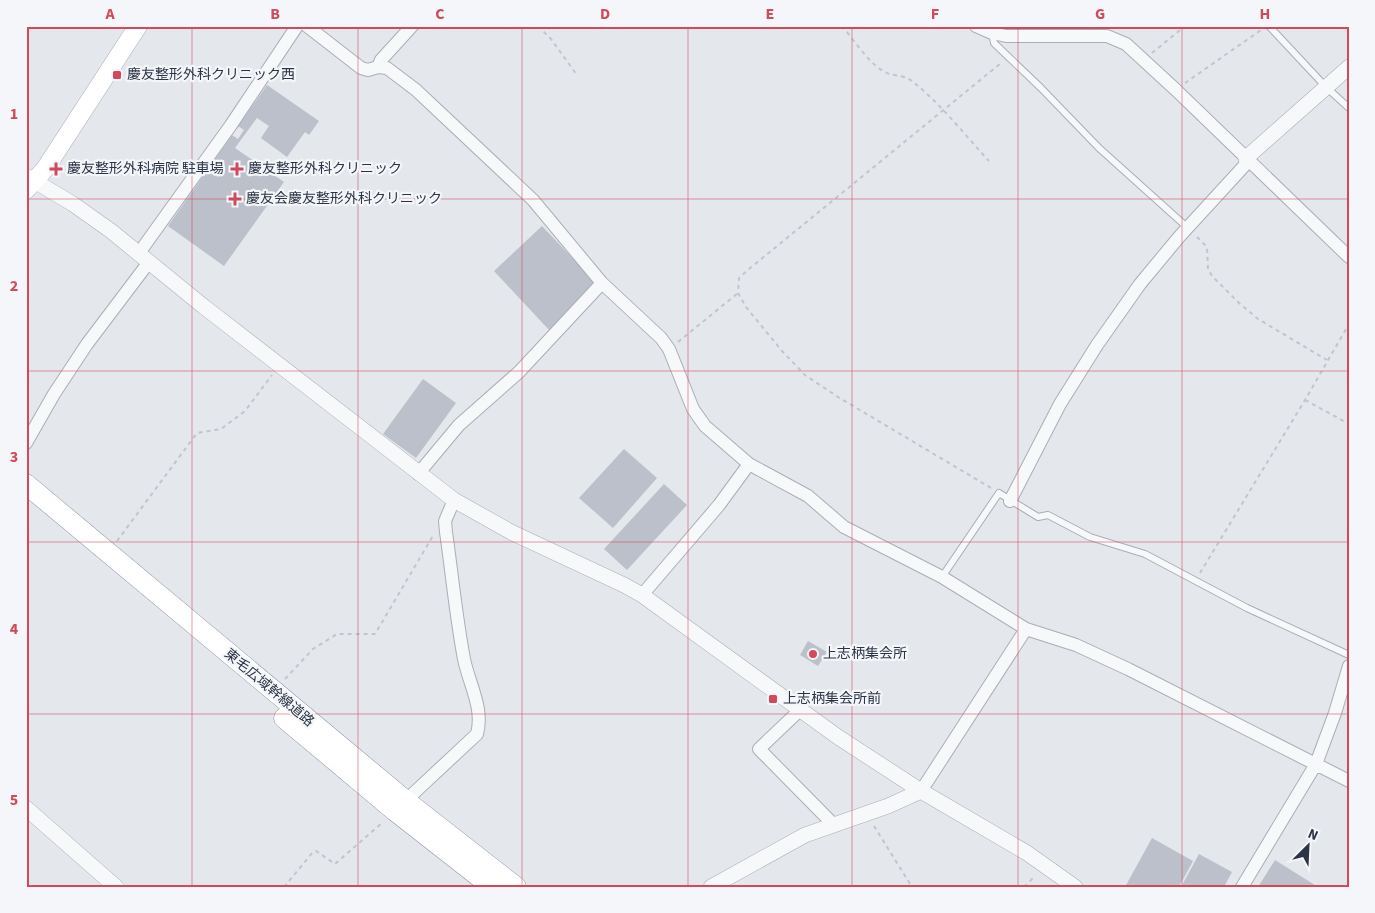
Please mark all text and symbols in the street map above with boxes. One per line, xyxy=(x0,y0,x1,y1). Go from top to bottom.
text: A xyxy=(104,3,115,25)
text: B xyxy=(270,3,280,25)
text: C xyxy=(435,3,445,25)
text: D xyxy=(600,3,610,25)
text: E xyxy=(766,3,774,25)
text: F xyxy=(931,3,939,25)
text: G xyxy=(1095,3,1105,25)
text: H xyxy=(1260,3,1270,25)
place label: 慶友整形外科クリニック西 xyxy=(127,65,295,85)
marker: 慶友整形外科クリニック西 xyxy=(111,69,123,81)
text: 1 xyxy=(10,103,18,125)
place label: 慶友整形外科病院 駐車場 xyxy=(67,159,224,179)
place label: 慶友整形外科クリニック xyxy=(248,159,402,179)
marker: 慶友整形外科病院 駐車場 xyxy=(49,162,63,176)
marker: 慶友整形外科クリニック xyxy=(230,162,244,176)
place label: 慶友会慶友整形外科クリニック xyxy=(246,189,442,209)
marker: 慶友会慶友整形外科クリニック xyxy=(228,192,242,206)
text: 2 xyxy=(10,275,18,297)
text: 3 xyxy=(10,446,18,468)
text: 4 xyxy=(10,618,19,640)
street label: 東毛広域幹線道路 xyxy=(220,644,318,732)
place label: 上志柄集会所 xyxy=(823,644,907,664)
marker: 上志柄集会所 xyxy=(807,648,819,660)
place label: 上志柄集会所前 xyxy=(783,689,881,709)
marker: 上志柄集会所前 xyxy=(767,693,779,705)
text: 5 xyxy=(10,789,18,811)
north arrow xyxy=(1282,820,1332,870)
text: N xyxy=(1305,824,1321,846)

